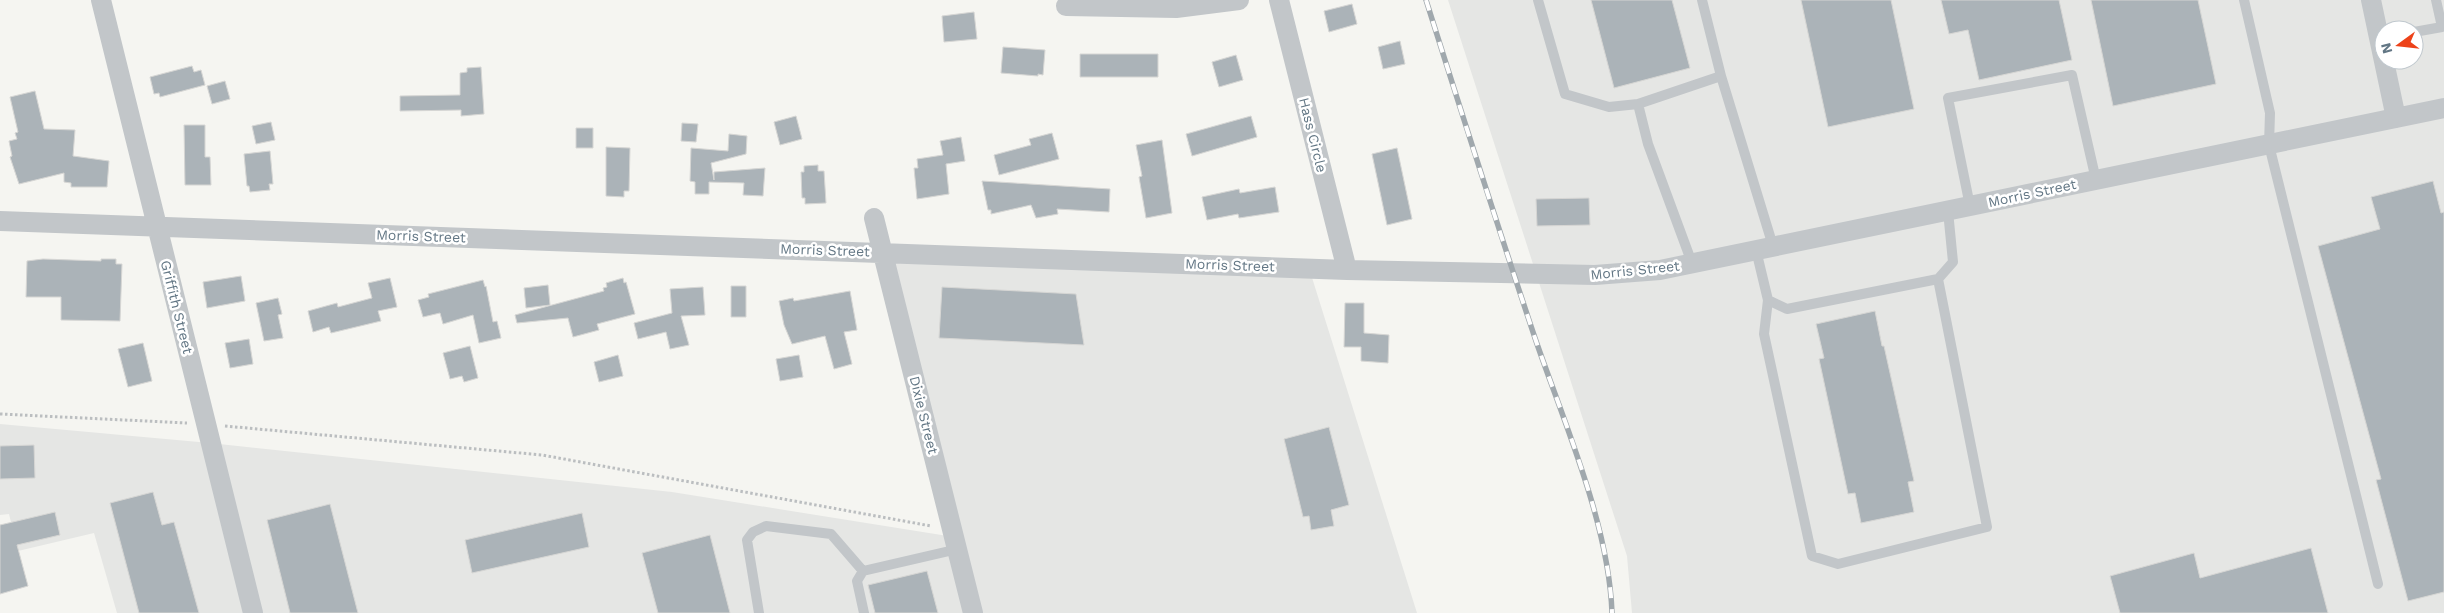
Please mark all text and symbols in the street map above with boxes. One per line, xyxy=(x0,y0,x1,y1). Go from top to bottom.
north arrow xyxy=(2374,20,2424,70)
text: N xyxy=(2377,41,2396,55)
street label: Hass Circle xyxy=(1296,96,1330,174)
street label: Morris Street xyxy=(1986,176,2078,210)
street label: Morris Street xyxy=(376,226,466,246)
street label: Morris Street xyxy=(780,240,870,260)
street label: Morris Street xyxy=(1185,255,1275,275)
street label: Morris Street xyxy=(1590,257,1681,283)
street label: Griffith Street xyxy=(158,259,196,356)
street label: Dixie Street xyxy=(907,374,941,456)

